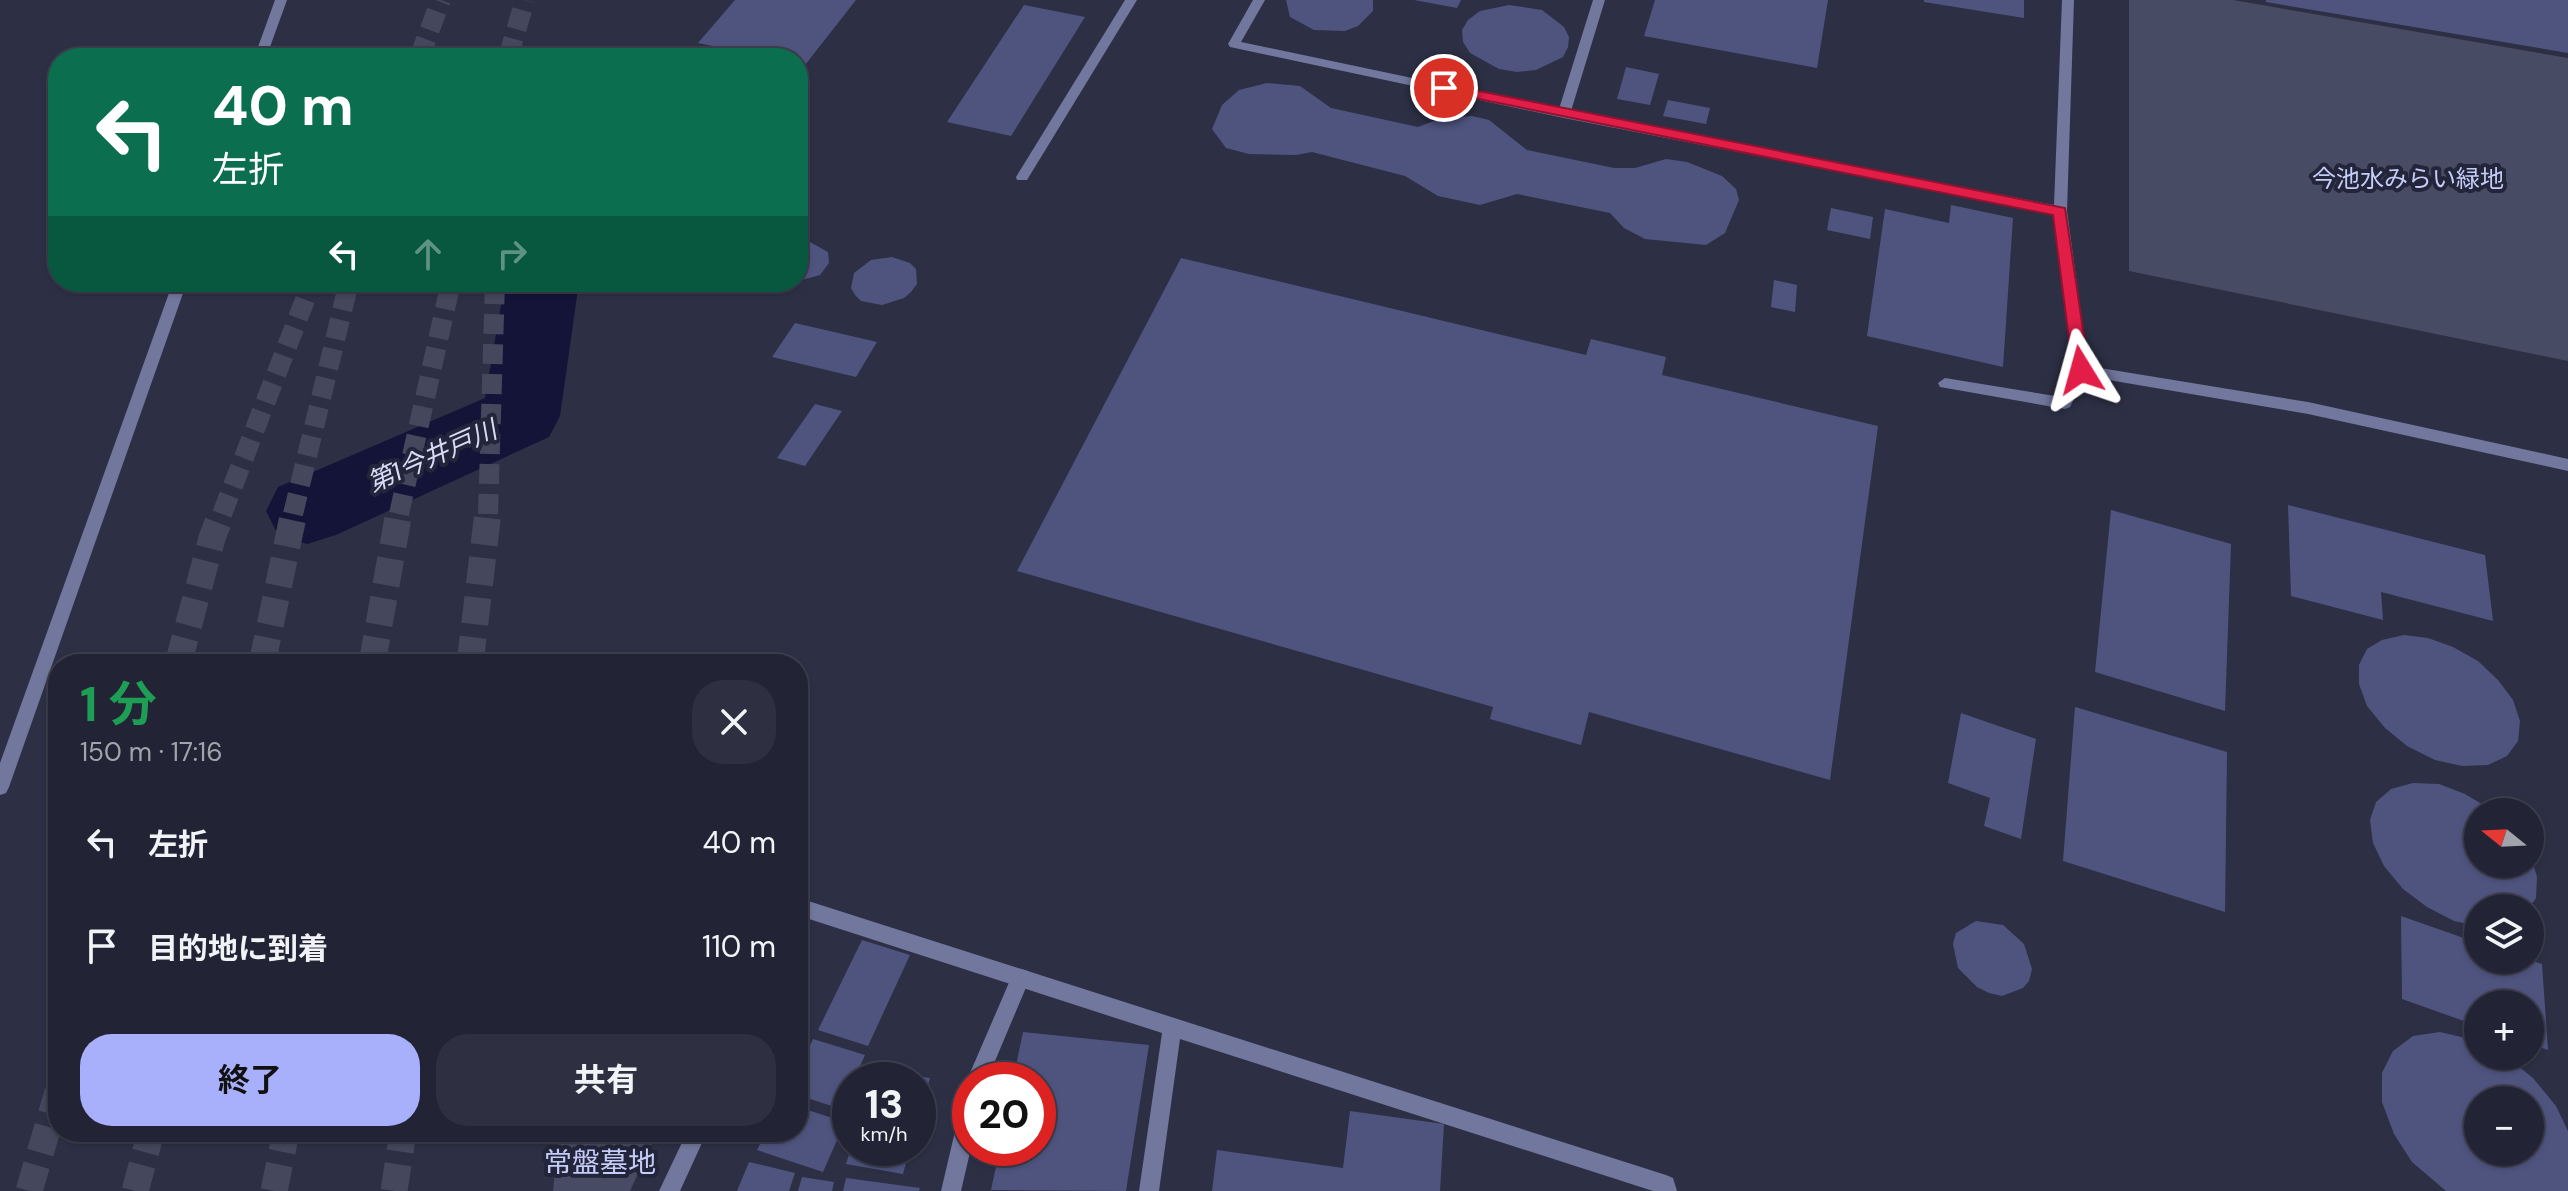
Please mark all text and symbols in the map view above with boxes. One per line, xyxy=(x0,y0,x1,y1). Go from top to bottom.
pin xyxy=(1410,54,1478,122)
icon: arrive xyxy=(1422,66,1466,110)
text: 40 m xyxy=(212,69,354,142)
icon: left xyxy=(80,80,184,184)
text: 左折 xyxy=(212,146,284,193)
park label: 今池水みらい緑地 xyxy=(2312,163,2504,194)
icon: left xyxy=(322,232,366,276)
icon: ahead xyxy=(406,232,450,276)
icon: right xyxy=(490,232,534,276)
position arrow xyxy=(2039,328,2123,412)
water label: 第1今井戸川 xyxy=(362,411,505,500)
text: 1 分 xyxy=(80,673,157,736)
button: close xyxy=(692,680,776,764)
text: 150 m · 17:16 xyxy=(80,735,223,769)
north arrow xyxy=(2464,798,2544,878)
map controls xyxy=(2464,798,2544,1166)
icon: left xyxy=(80,820,124,864)
text: 40 m xyxy=(703,823,776,862)
text: 左折 xyxy=(148,825,208,864)
button: layers xyxy=(2464,894,2544,974)
icon: arrive xyxy=(80,924,124,968)
text: 110 m xyxy=(702,927,776,966)
text: 目的地に到着 xyxy=(148,929,328,968)
button: + xyxy=(2464,990,2544,1070)
button: 終了 xyxy=(80,1034,420,1126)
button: 共有 xyxy=(436,1034,776,1126)
speed limit sign: 20 xyxy=(952,1062,1056,1166)
text: 13 xyxy=(865,1078,903,1130)
button: − xyxy=(2464,1086,2544,1166)
text: km/h xyxy=(860,1121,908,1147)
park label: 常盤墓地 xyxy=(544,1144,656,1181)

